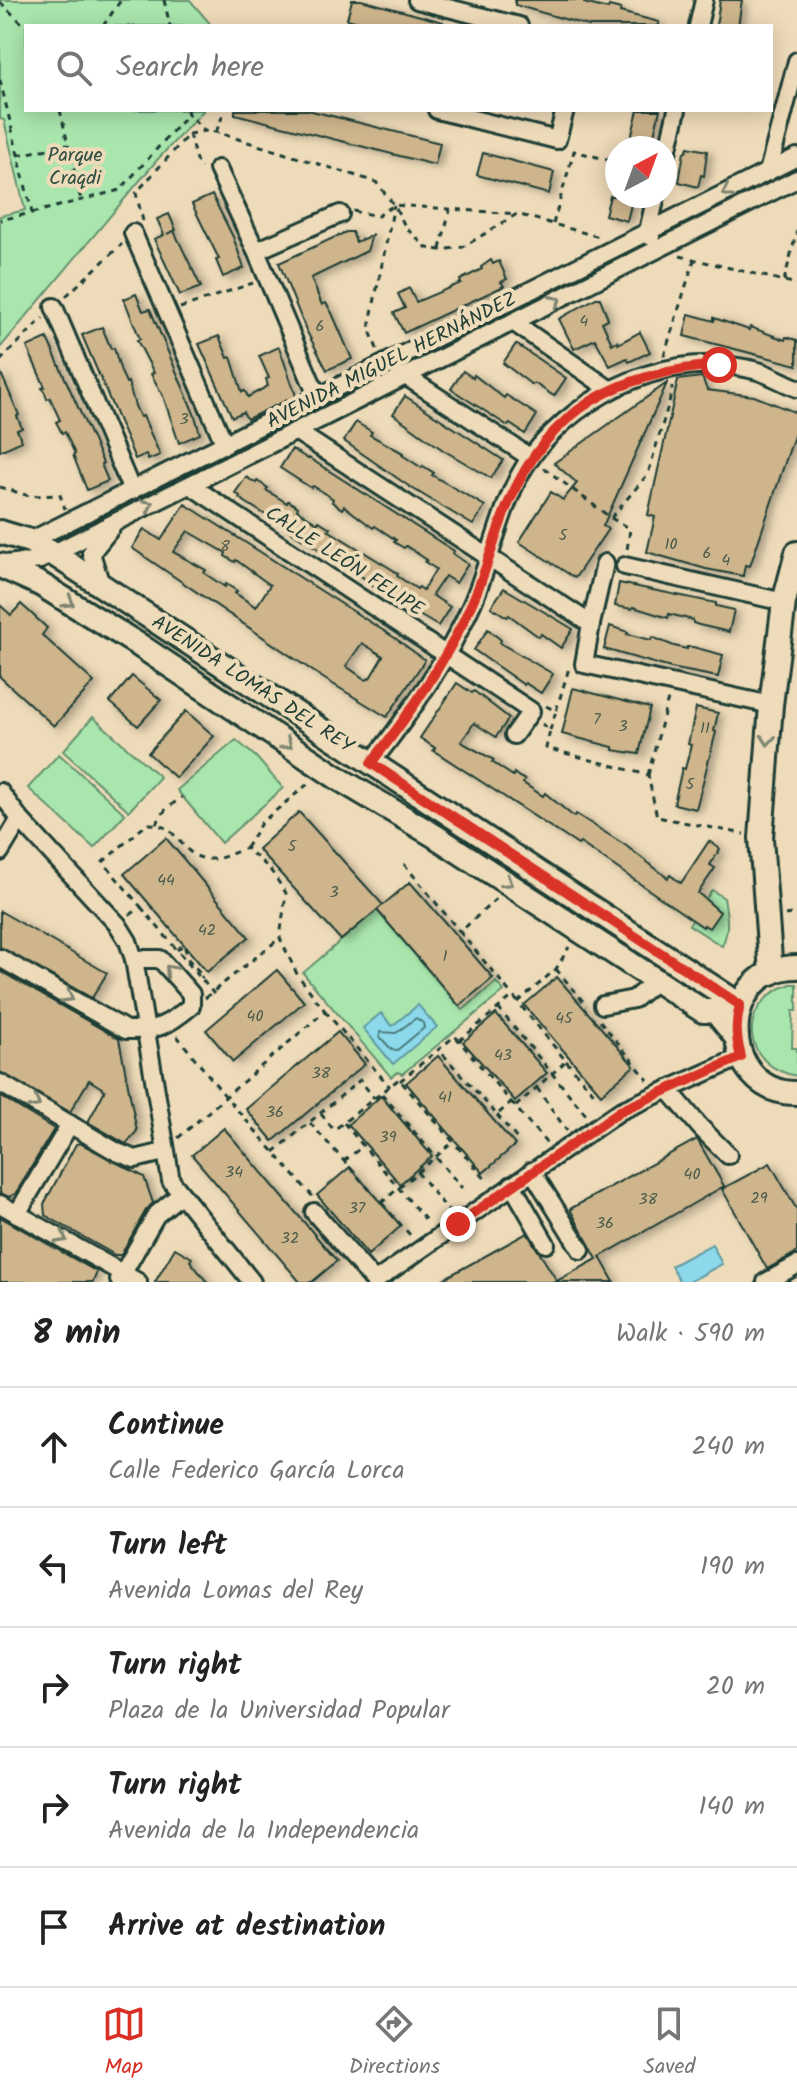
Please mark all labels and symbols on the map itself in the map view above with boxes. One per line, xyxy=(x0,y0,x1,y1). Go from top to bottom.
north arrow xyxy=(605,136,677,208)
park label: Parque Craqdi xyxy=(48,140,102,195)
one-way arrow xyxy=(721,182,735,198)
street label: AVENIDA MIGUEL HERNÁNDEZ xyxy=(261,284,523,438)
one-way arrow xyxy=(547,295,562,310)
house number: 4 xyxy=(580,309,589,334)
house number: 6 xyxy=(316,314,324,339)
route start xyxy=(701,347,737,383)
house number: 3 xyxy=(179,407,189,432)
one-way arrow xyxy=(140,498,154,514)
street label: CALLE LEÓN FELIPE xyxy=(258,498,431,626)
house number: 5 xyxy=(559,523,569,548)
house number: 10 xyxy=(664,532,678,557)
house number: 8 xyxy=(220,534,230,559)
house number: 6 xyxy=(703,541,711,566)
house number: 4 xyxy=(722,548,731,573)
one-way arrow xyxy=(60,592,75,608)
street label: AVENIDA LOMAS DEL REY xyxy=(145,607,361,763)
house number: 7 xyxy=(593,707,601,732)
house number: 3 xyxy=(618,714,628,739)
house number: 11 xyxy=(700,716,710,741)
one-way arrow xyxy=(278,734,292,749)
one-way arrow xyxy=(760,734,777,747)
house number: 5 xyxy=(686,772,696,797)
house number: 5 xyxy=(288,834,298,859)
house number: 44 xyxy=(157,868,175,893)
one-way arrow xyxy=(498,873,512,888)
house number: 3 xyxy=(329,880,339,905)
house number: 42 xyxy=(198,918,216,943)
house number: 1 xyxy=(442,944,448,969)
one-way arrow xyxy=(165,964,179,979)
one-way arrow xyxy=(59,987,73,1003)
house number: 40 xyxy=(247,1004,263,1029)
house number: 45 xyxy=(555,1006,574,1031)
house number: 43 xyxy=(494,1043,512,1068)
house number: 38 xyxy=(312,1061,331,1086)
house number: 41 xyxy=(438,1085,452,1110)
one-way arrow xyxy=(26,1093,41,1109)
house number: 36 xyxy=(266,1100,284,1125)
house number: 39 xyxy=(380,1125,397,1150)
house number: 34 xyxy=(225,1160,243,1185)
house number: 40 xyxy=(684,1162,700,1187)
house number: 29 xyxy=(750,1186,768,1211)
house number: 38 xyxy=(639,1187,658,1212)
house number: 37 xyxy=(349,1196,366,1221)
route end xyxy=(440,1206,476,1242)
house number: 36 xyxy=(596,1211,614,1236)
house number: 32 xyxy=(281,1226,299,1251)
one-way arrow xyxy=(53,1228,67,1244)

